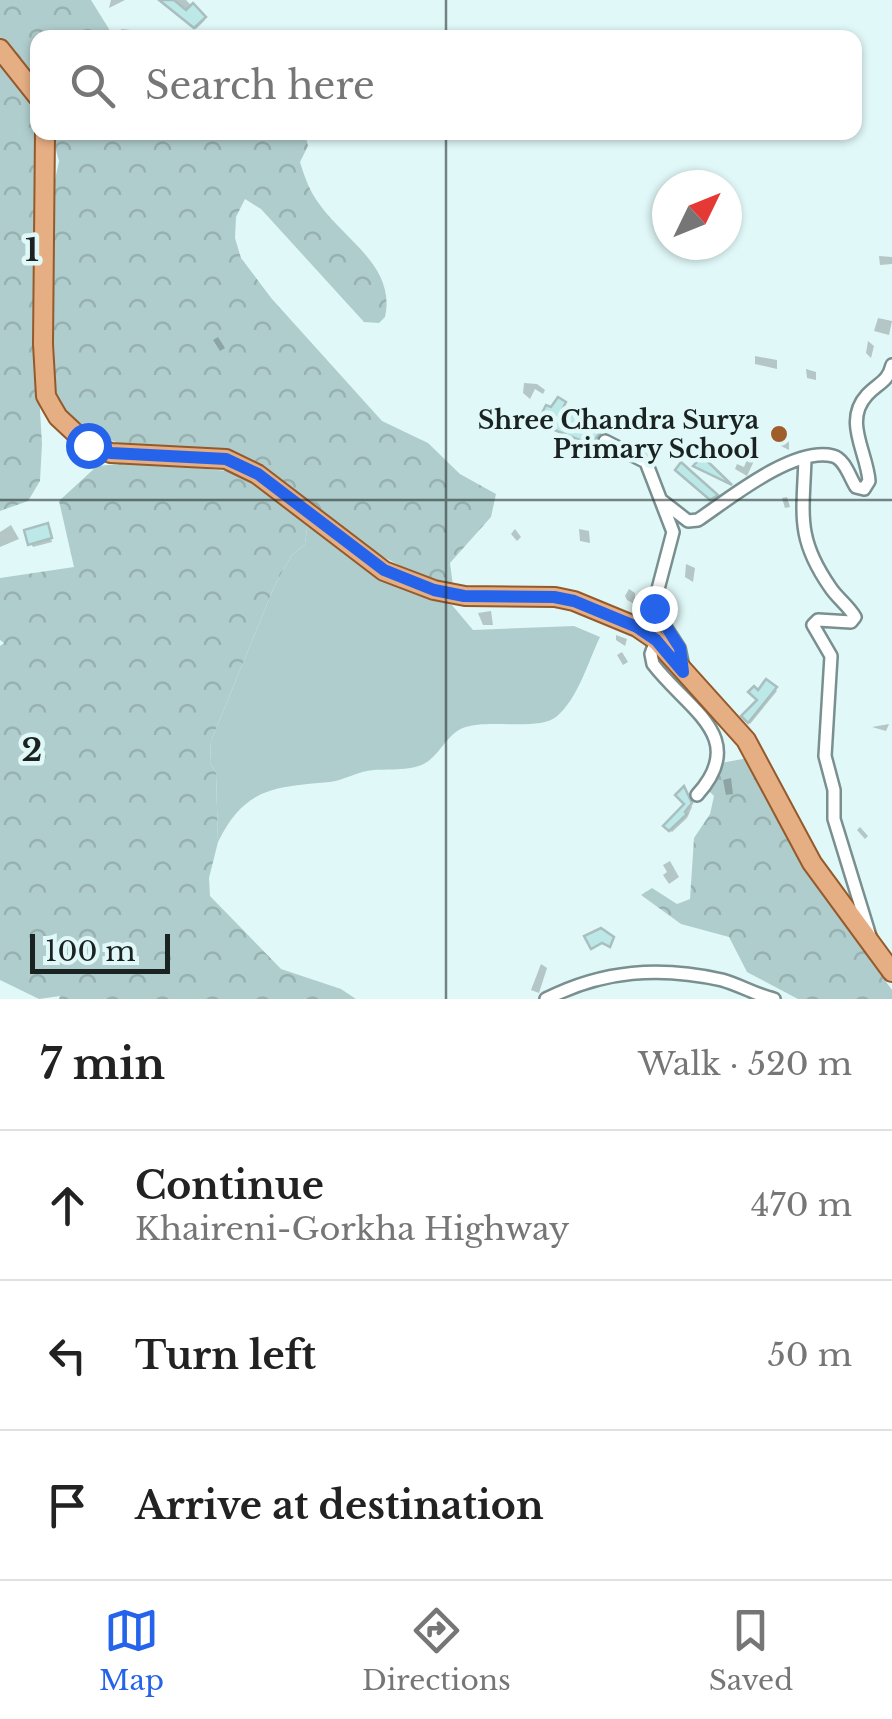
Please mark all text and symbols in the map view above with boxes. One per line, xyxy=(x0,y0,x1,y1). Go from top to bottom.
search box xyxy=(30,30,862,140)
icon: search xyxy=(65,58,120,113)
text: Search here xyxy=(145,62,375,109)
north arrow xyxy=(652,170,742,260)
text: 1 xyxy=(25,230,39,270)
place label: Shree Chandra Surya Primary School xyxy=(478,405,760,465)
route start xyxy=(66,423,112,469)
marker: Shree Chandra Surya Primary School xyxy=(768,423,790,445)
route end xyxy=(632,586,678,632)
text: 2 xyxy=(22,730,42,770)
scale bar xyxy=(30,929,170,974)
text: 100 m xyxy=(45,934,136,969)
text: 7 min xyxy=(40,1038,165,1090)
text: Walk · 520 m xyxy=(638,1044,852,1084)
text: Continue xyxy=(135,1162,324,1209)
icon: ahead xyxy=(40,1178,95,1233)
text: 470 m xyxy=(751,1185,852,1225)
text: Khaireni-Gorkha Highway xyxy=(135,1209,569,1249)
icon: left xyxy=(40,1328,95,1383)
text: Turn left xyxy=(135,1332,316,1379)
text: 50 m xyxy=(767,1335,852,1375)
icon: arrive xyxy=(40,1478,95,1533)
text: Arrive at destination xyxy=(135,1482,544,1529)
tab: Map xyxy=(99,1603,164,1698)
tab: Directions xyxy=(362,1603,511,1698)
tab: Saved xyxy=(709,1603,793,1698)

